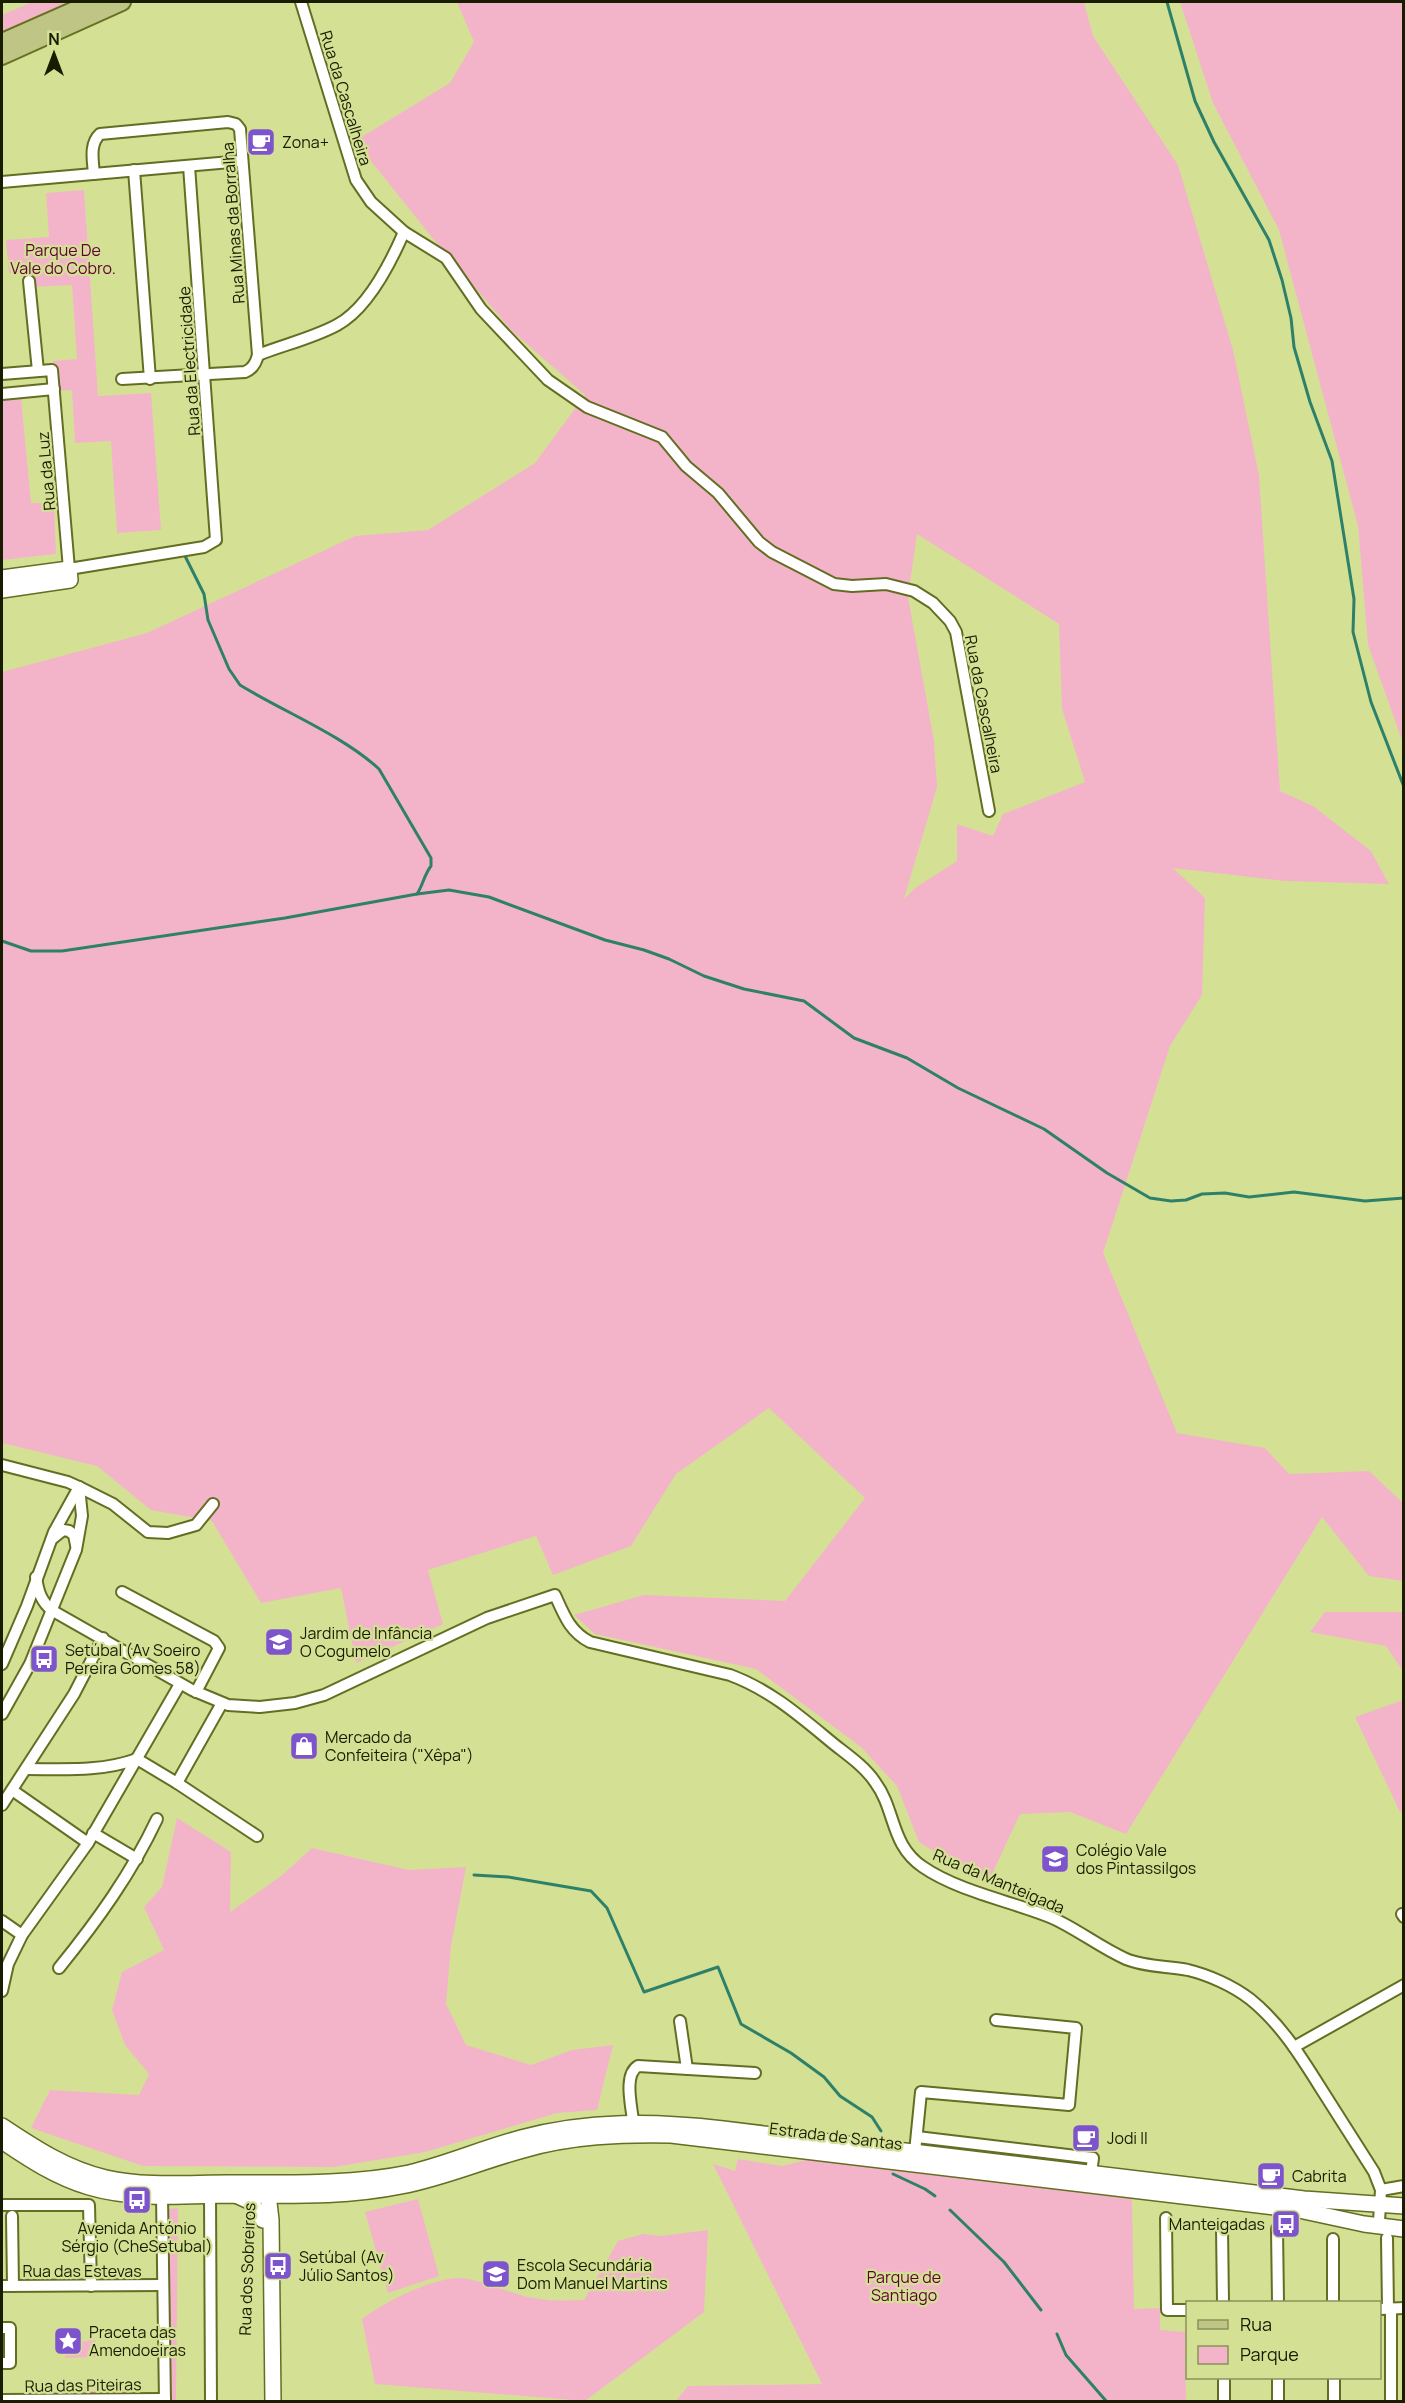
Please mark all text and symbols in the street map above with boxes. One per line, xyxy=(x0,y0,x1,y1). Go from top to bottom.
north arrow xyxy=(24,24,84,84)
text: N xyxy=(48,28,60,50)
street label: Rua da Cascalheira xyxy=(315,28,377,168)
cafe icon: Zona+ xyxy=(245,126,277,158)
place label: Zona+ xyxy=(282,131,329,153)
street label: Rua Minas da Borralha xyxy=(216,141,250,305)
park label: Parque De Vale do Cobro. xyxy=(10,239,116,279)
street label: Rua da Electricidade xyxy=(173,286,205,436)
street label: Rua da Luz xyxy=(32,430,60,512)
street label: Rua da Cascalheira xyxy=(960,633,1008,775)
place label: Jardim de Infância O Cogumelo xyxy=(300,1622,432,1662)
school or university icon: Jardim de Infância O Cogumelo xyxy=(263,1626,295,1658)
place label: Setúbal (Av Soeiro Pereira Gomes 58) xyxy=(65,1639,201,1679)
bus stop icon: Setúbal (Av Soeiro Pereira Gomes 58) xyxy=(28,1643,60,1675)
place label: Mercado da Confeiteira ("Xêpa") xyxy=(325,1726,474,1766)
shop icon: Mercado da Confeiteira ("Xêpa") xyxy=(288,1730,320,1762)
place label: Colégio Vale dos Pintassilgos xyxy=(1076,1839,1196,1879)
street label: Rua da Manteigada xyxy=(930,1843,1068,1919)
school or university icon: Colégio Vale dos Pintassilgos xyxy=(1039,1843,1071,1875)
street label: Estrada de Santas xyxy=(768,2117,904,2155)
cafe icon: Jodi II xyxy=(1070,2122,1102,2154)
place label: Jodi II xyxy=(1107,2127,1148,2149)
cafe icon: Cabrita xyxy=(1255,2160,1287,2192)
place label: Cabrita xyxy=(1292,2165,1347,2187)
bus stop icon: Avenida António Sérgio (CheSetubal) xyxy=(121,2184,153,2216)
street label: Rua dos Sobreiros xyxy=(234,2202,260,2336)
bus stop icon: Manteigadas xyxy=(1270,2208,1302,2240)
place label: Manteigadas xyxy=(1169,2213,1265,2235)
place label: Avenida António Sérgio (CheSetubal) xyxy=(61,2217,213,2257)
place label: Setúbal (Av Júlio Santos) xyxy=(299,2246,395,2286)
bus stop icon: Setúbal (Av Júlio Santos) xyxy=(262,2250,294,2282)
place label: Escola Secundária Dom Manuel Martins xyxy=(517,2254,668,2294)
school or university icon: Escola Secundária Dom Manuel Martins xyxy=(480,2258,512,2290)
street label: Rua das Estevas xyxy=(22,2260,142,2282)
park label: Parque de Santiago xyxy=(867,2266,941,2306)
legend xyxy=(1186,2301,1381,2379)
text: Rua xyxy=(1240,2312,1272,2336)
place label: Praceta das Amendoeiras xyxy=(89,2321,186,2361)
place icon: Praceta das Amendoeiras xyxy=(52,2325,84,2357)
text: Parque xyxy=(1240,2342,1299,2366)
street label: Rua das Piteiras xyxy=(24,2373,142,2397)

